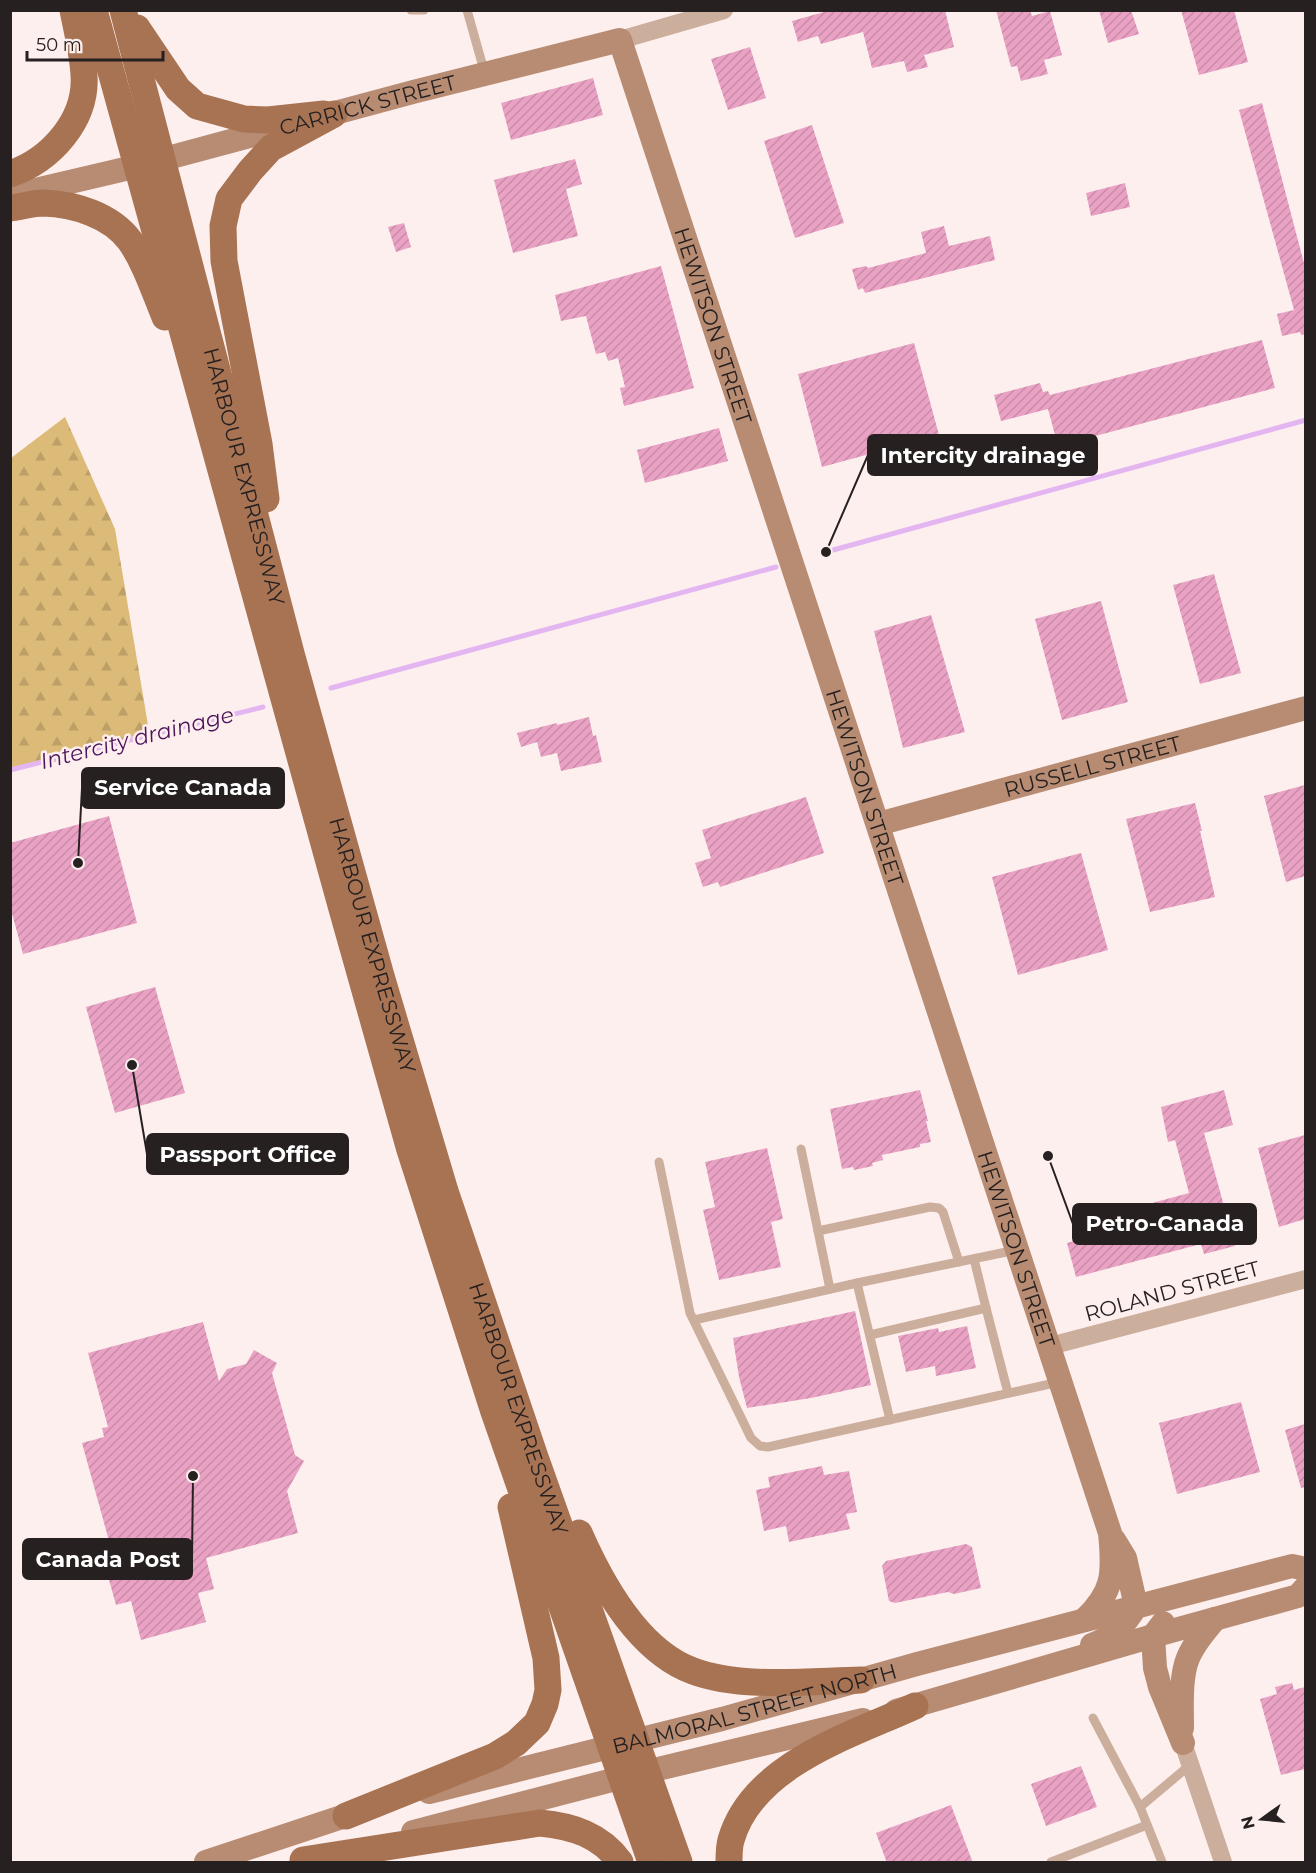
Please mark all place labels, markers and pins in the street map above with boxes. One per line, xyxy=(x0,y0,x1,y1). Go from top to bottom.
callout: Intercity drainage xyxy=(868,435,1097,475)
callout: Service Canada xyxy=(82,768,284,808)
callout: Passport Office xyxy=(147,1134,348,1174)
callout: Petro-Canada xyxy=(1073,1204,1256,1244)
callout: Canada Post xyxy=(23,1539,192,1579)

